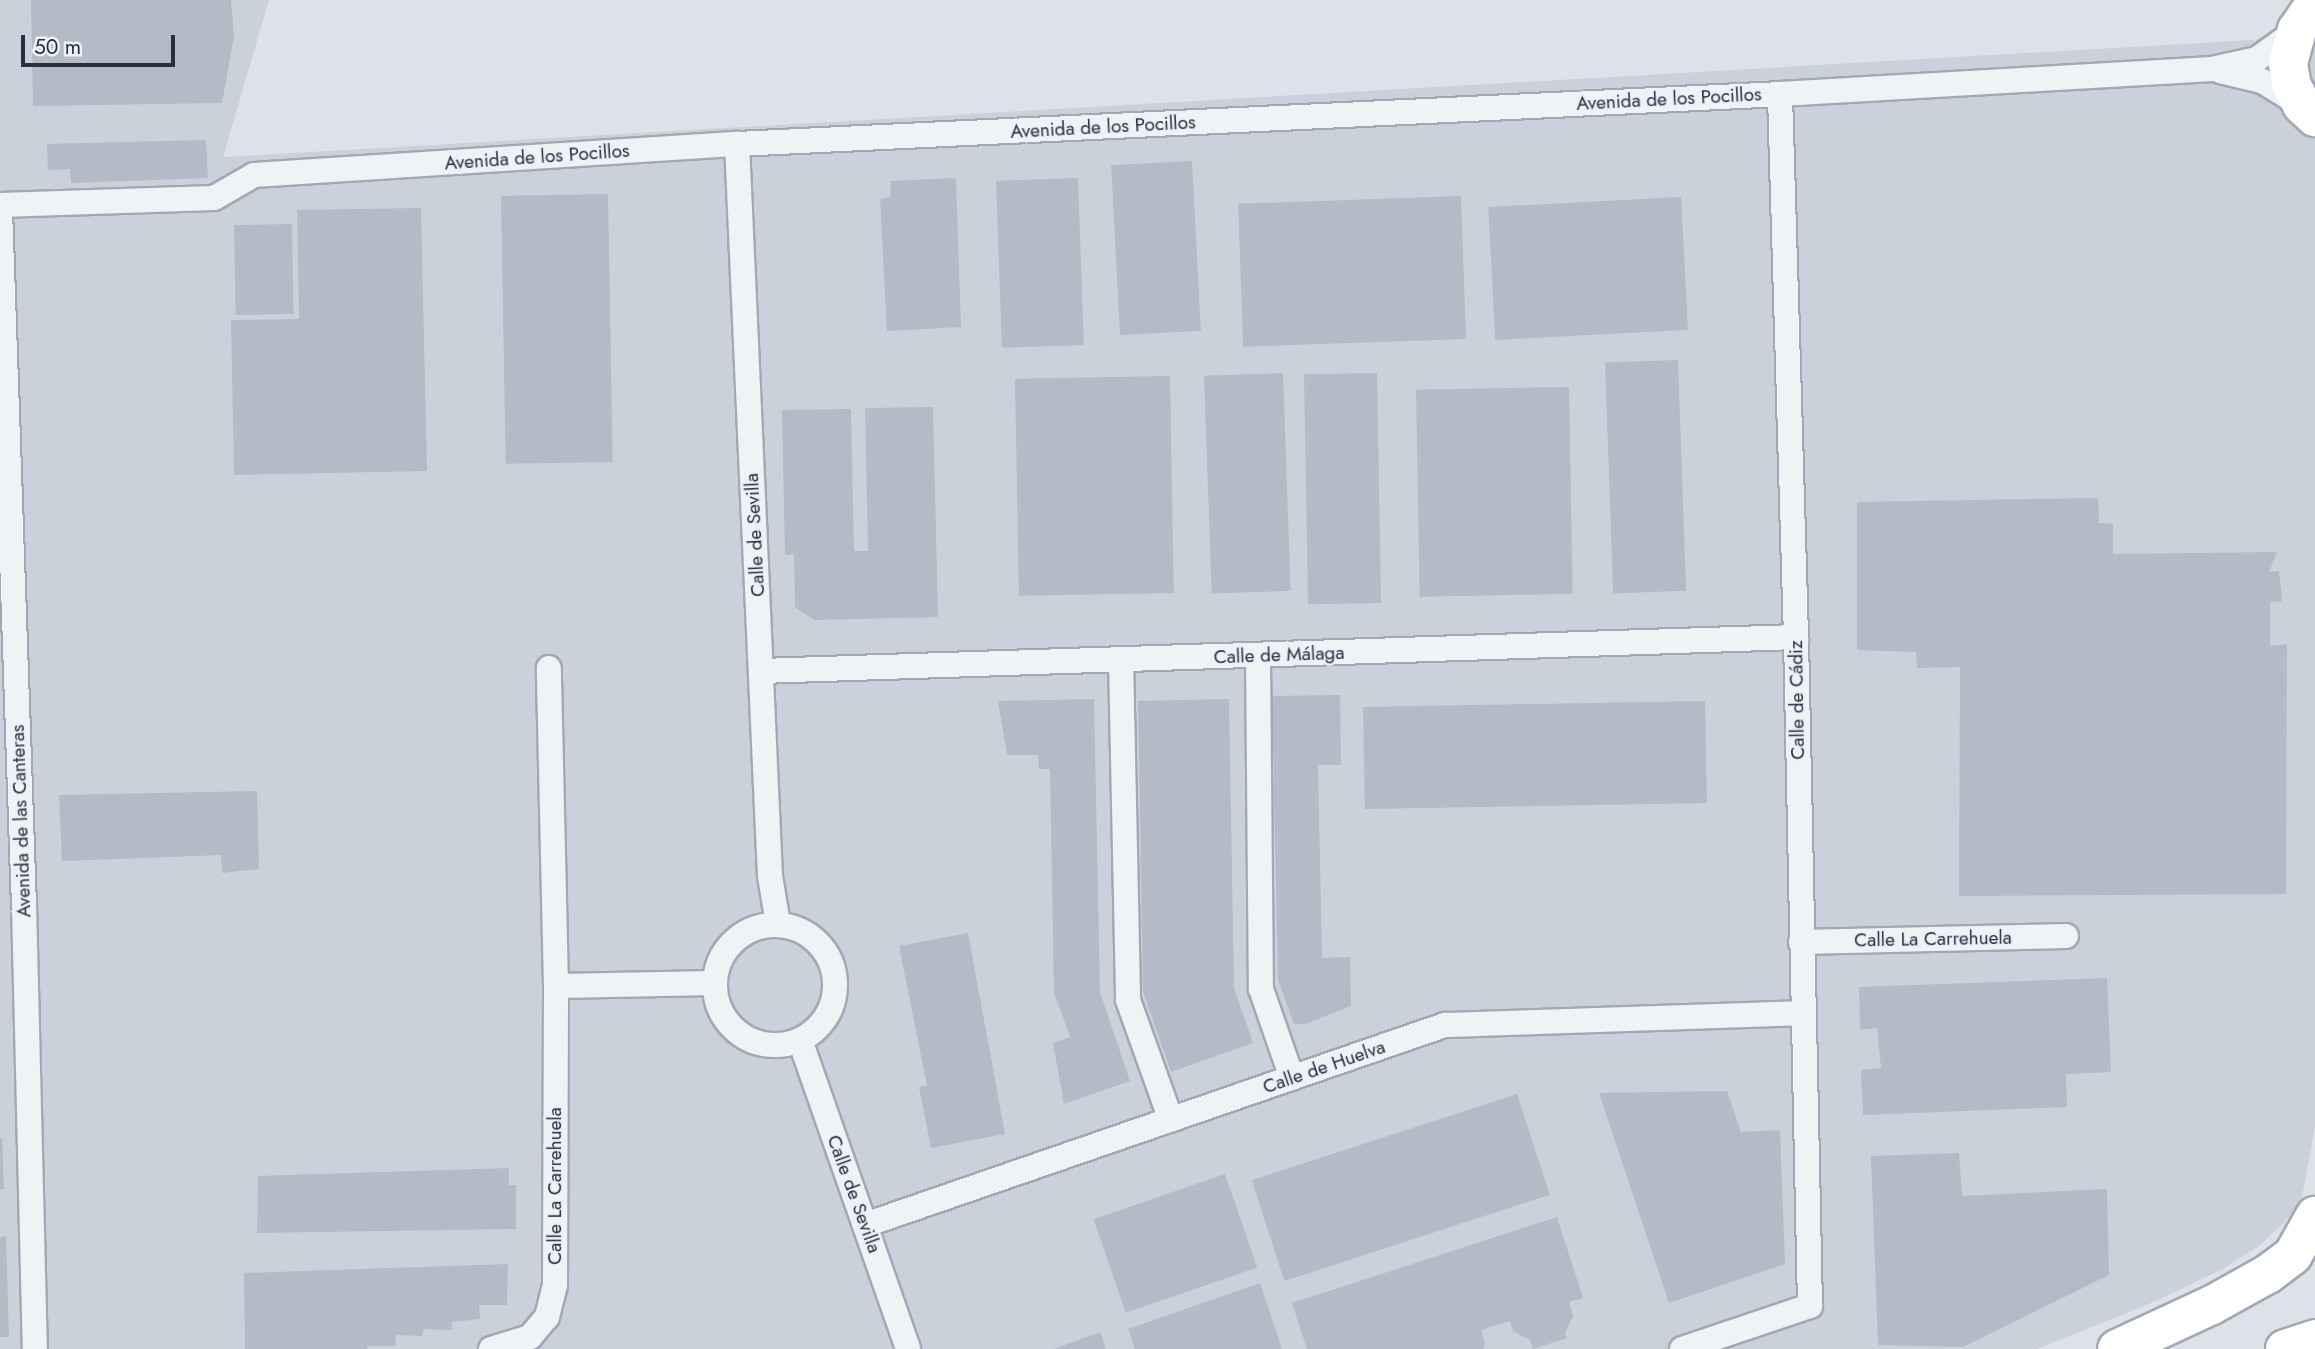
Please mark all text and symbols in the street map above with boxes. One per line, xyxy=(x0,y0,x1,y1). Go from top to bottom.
scale bar xyxy=(24,21,178,65)
text: 50 m xyxy=(34,32,81,62)
street label: Avenida de los Pocillos xyxy=(1576,83,1762,115)
street label: Avenida de los Pocillos xyxy=(1010,111,1196,143)
street label: Avenida de los Pocillos xyxy=(444,139,630,175)
street label: Calle de Sevilla xyxy=(740,473,770,597)
street label: Calle de Cádiz xyxy=(1785,640,1809,760)
street label: Calle de Málaga xyxy=(1213,641,1345,669)
street label: Avenida de las Canteras xyxy=(6,724,36,918)
street label: Calle La Carrehuela xyxy=(1854,926,2012,952)
street label: Calle de Huelva xyxy=(1260,1035,1388,1099)
street label: Calle La Carrehuela xyxy=(544,1107,566,1265)
street label: Calle de Sevilla xyxy=(822,1132,886,1256)

